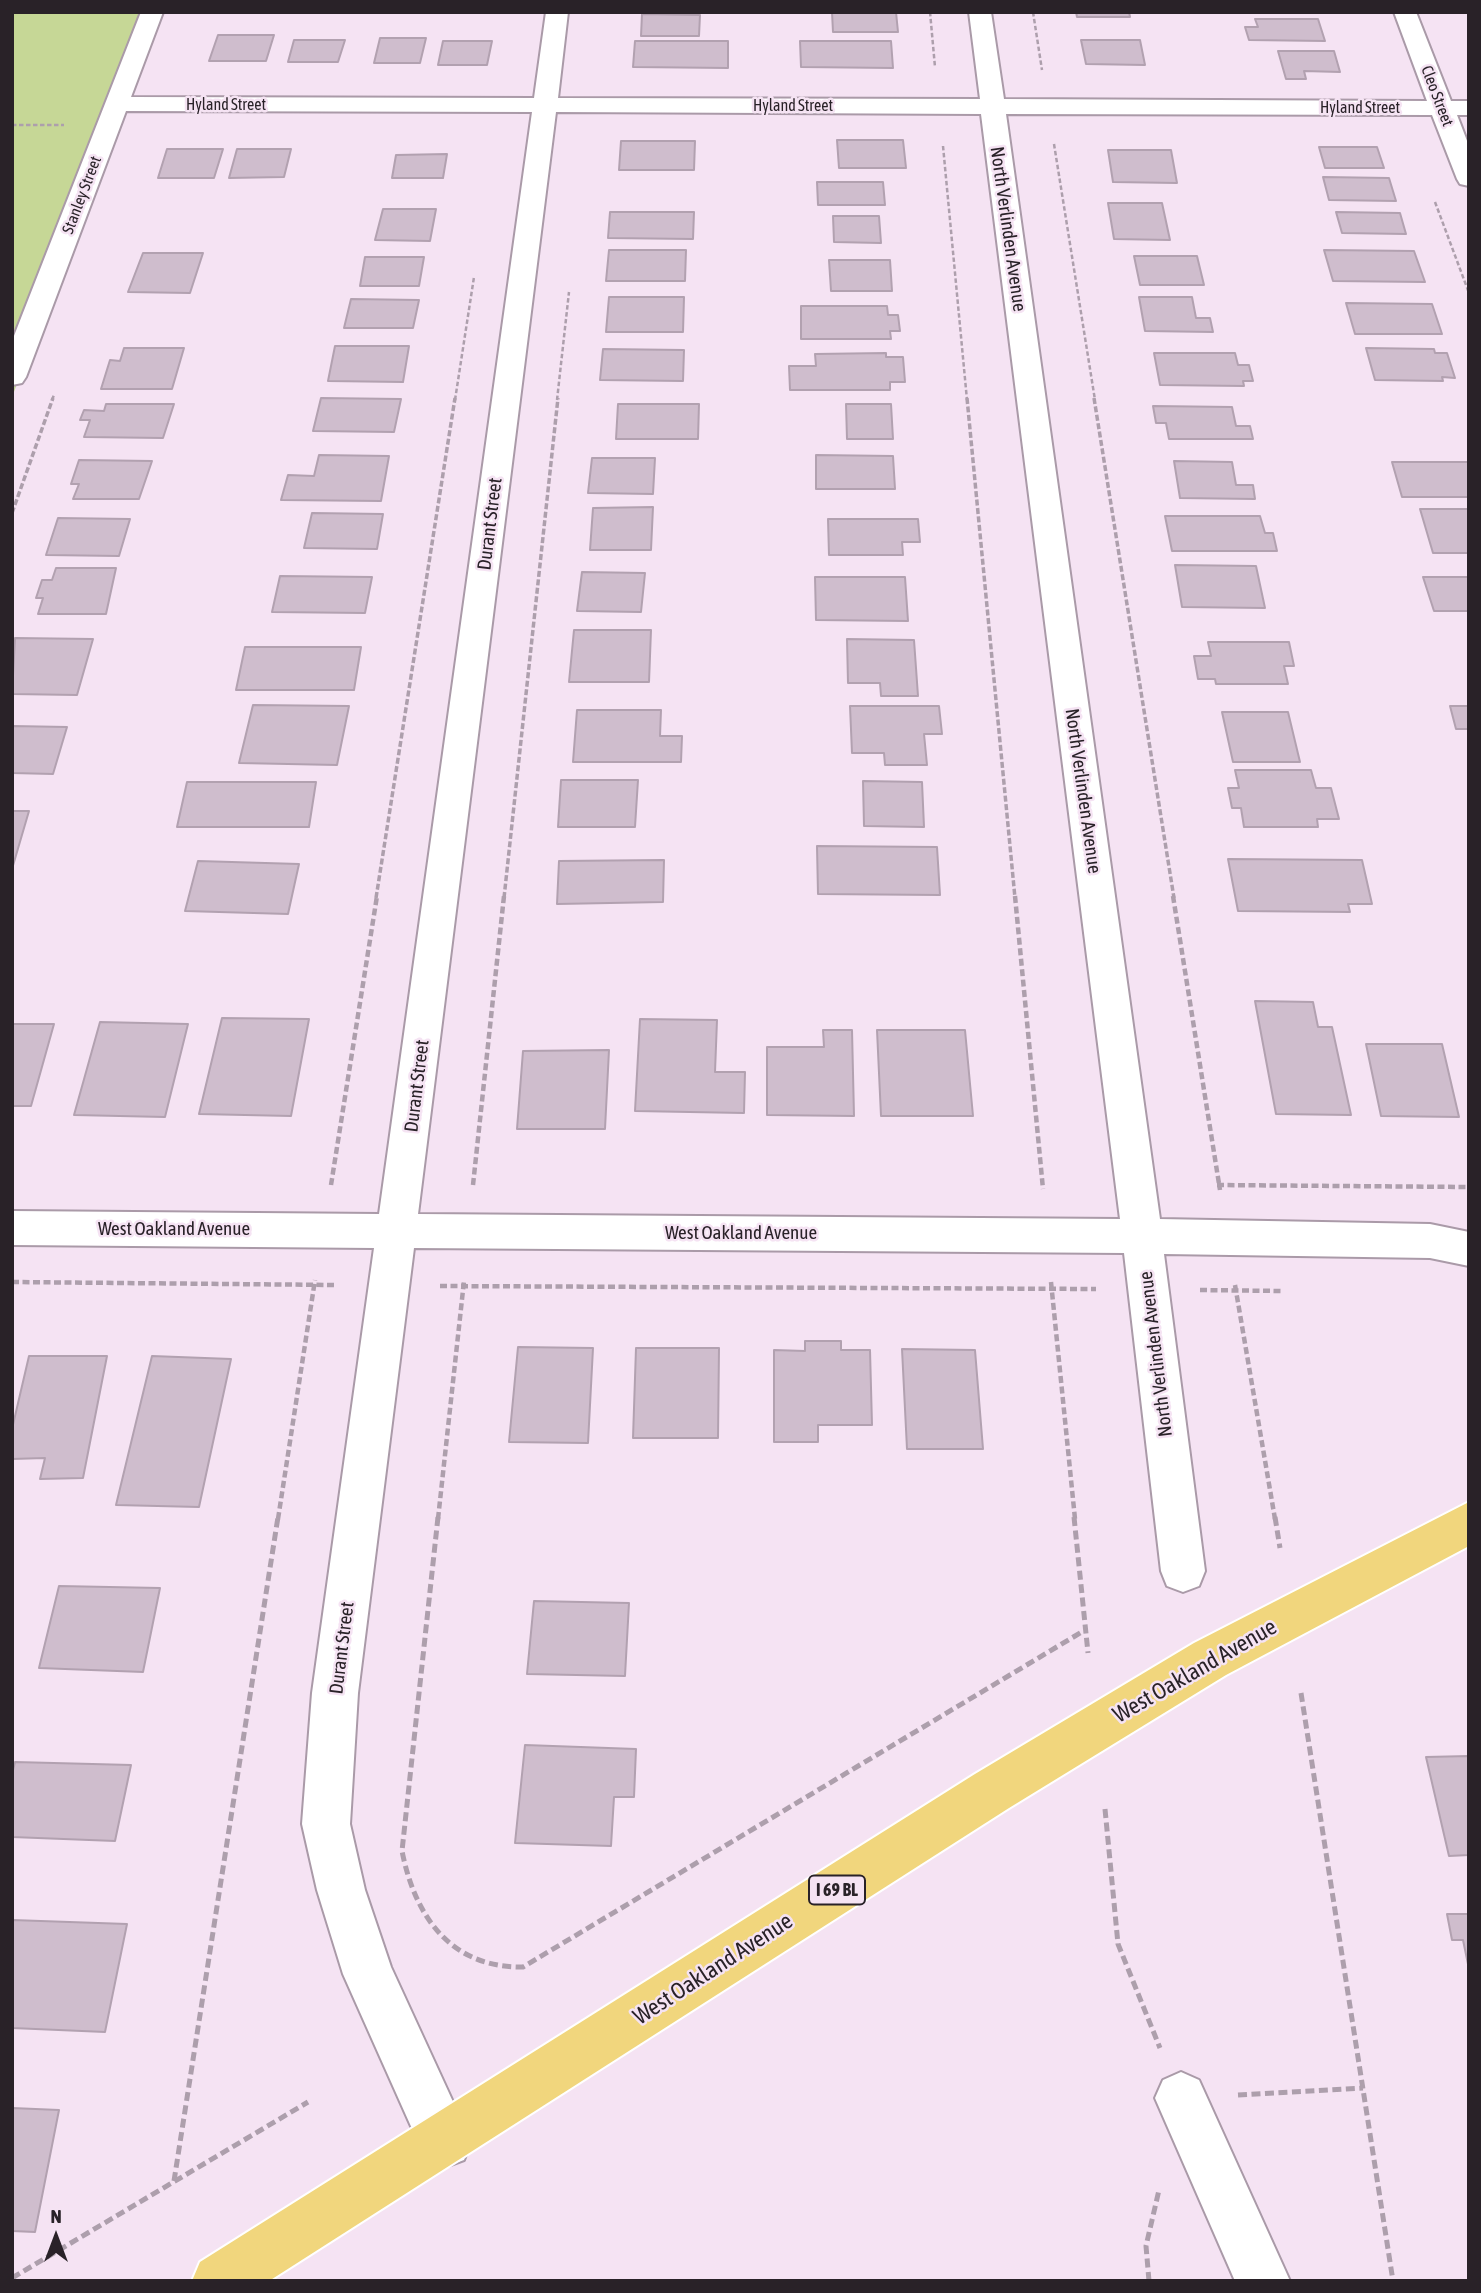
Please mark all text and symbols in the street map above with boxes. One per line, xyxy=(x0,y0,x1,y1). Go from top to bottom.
street label: Cleo Street xyxy=(1417,63,1457,129)
street label: Hyland Street xyxy=(186,95,266,115)
street label: Hyland Street xyxy=(753,96,833,116)
street label: Hyland Street xyxy=(1320,98,1400,118)
street label: North Verlinden Avenue xyxy=(985,145,1031,313)
street label: Stanley Street xyxy=(58,153,106,237)
street label: Durant Street xyxy=(473,477,507,571)
street label: North Verlinden Avenue xyxy=(1060,707,1106,875)
street label: Durant Street xyxy=(400,1039,434,1133)
street label: West Oakland Avenue xyxy=(98,1218,250,1240)
street label: West Oakland Avenue xyxy=(665,1222,817,1244)
street label: North Verlinden Avenue xyxy=(1135,1270,1177,1438)
street label: Durant Street xyxy=(325,1601,359,1695)
street label: West Oakland Avenue xyxy=(1108,1613,1282,1729)
road number: I 69 BL xyxy=(809,1876,865,1904)
street label: West Oakland Avenue xyxy=(628,1907,798,2031)
north arrow xyxy=(21,2202,91,2272)
text: N xyxy=(50,2205,62,2227)

